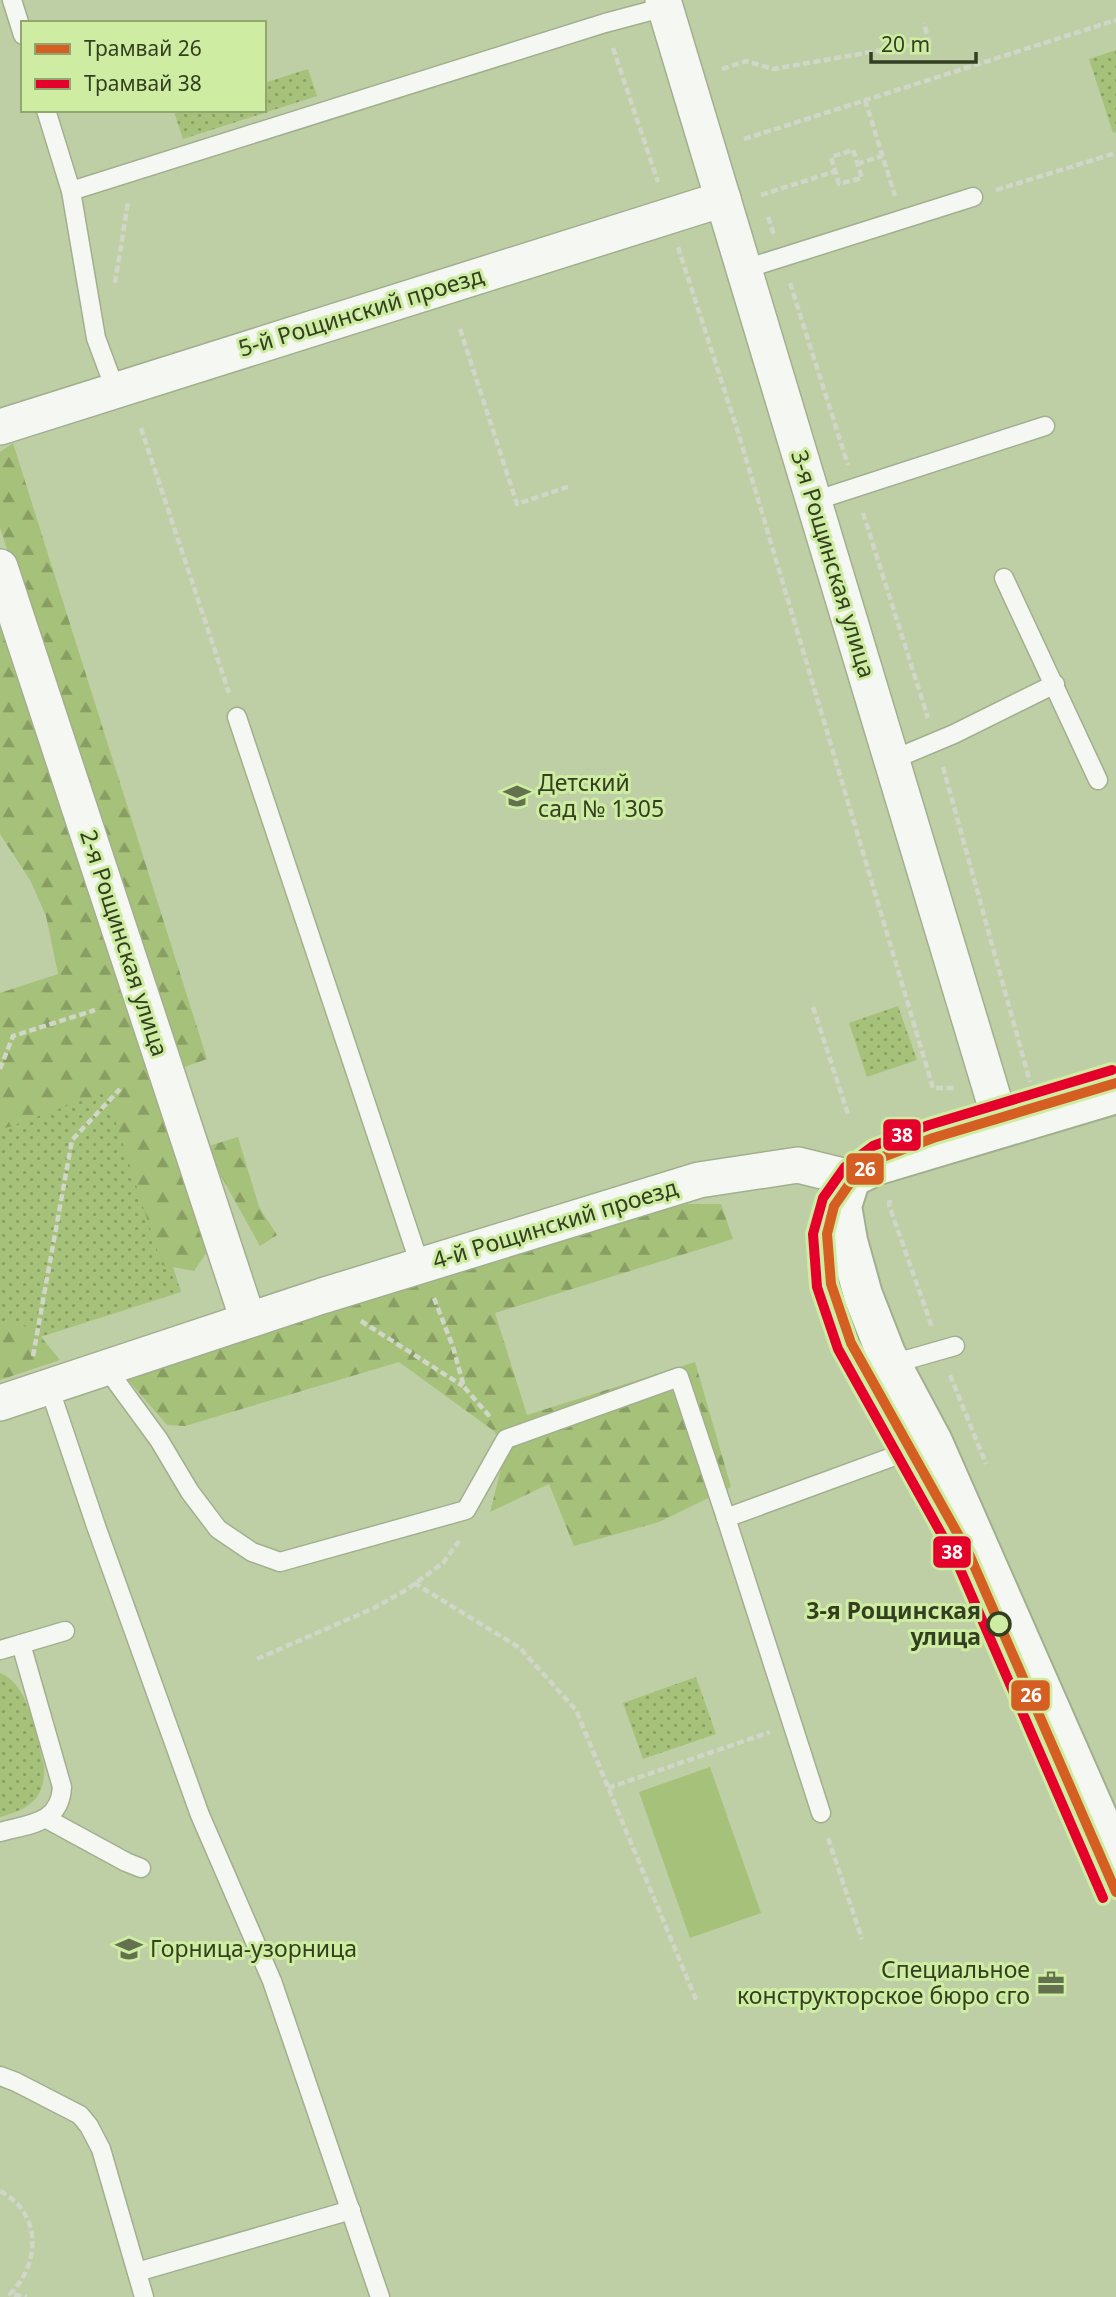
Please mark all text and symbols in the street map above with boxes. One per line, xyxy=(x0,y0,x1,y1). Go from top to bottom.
legend xyxy=(21,21,266,112)
scale bar xyxy=(871,21,976,65)
text: 20 m xyxy=(881,30,930,58)
text: Трамвай 26 xyxy=(84,34,202,62)
text: Трамвай 38 xyxy=(84,69,202,97)
street label: 5-й Рощинский проезд xyxy=(234,258,487,364)
street label: 3-я Рощинская улица xyxy=(784,446,884,681)
place label: Детский сад № 1305 xyxy=(538,766,664,824)
school or university icon: Детский сад № 1305 xyxy=(502,781,532,811)
street label: 2-я Рощинская улица xyxy=(73,825,177,1060)
line badge: 38 xyxy=(882,1118,922,1152)
text: 38 xyxy=(891,1122,913,1148)
line badge: 26 xyxy=(845,1152,885,1186)
text: 26 xyxy=(854,1156,876,1182)
street label: 4-й Рощинский проезд xyxy=(428,1170,681,1276)
line badge: 38 xyxy=(932,1535,972,1569)
text: 38 xyxy=(941,1539,963,1565)
place label: 3-я Рощинская улица xyxy=(806,1594,981,1652)
marker: 3-я Рощинская улица xyxy=(987,1612,1011,1636)
line badge: 26 xyxy=(1010,1679,1051,1712)
text: 26 xyxy=(1020,1682,1042,1708)
place label: Горница-узорница xyxy=(150,1932,357,1964)
school or university icon: Горница-узорница xyxy=(114,1934,144,1964)
place label: Специальное конструкторское бюро сго xyxy=(737,1953,1030,2011)
office icon: Специальное конструкторское бюро сго xyxy=(1036,1968,1066,1998)

